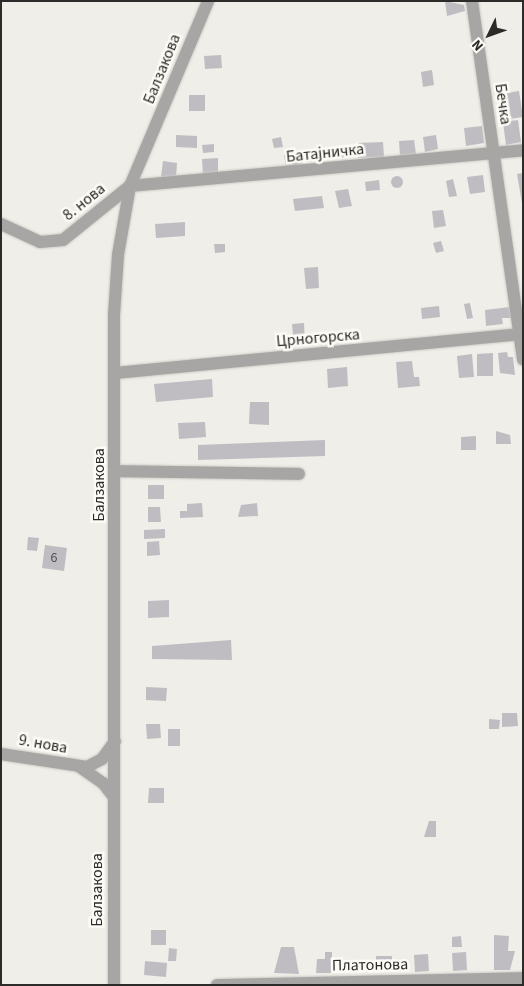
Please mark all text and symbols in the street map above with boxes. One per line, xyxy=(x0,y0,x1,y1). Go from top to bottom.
north arrow xyxy=(464,10,514,60)
street label: Балзакова xyxy=(139,31,185,107)
text: N xyxy=(467,35,488,55)
street label: Бечка xyxy=(491,82,515,126)
street label: Батајничка xyxy=(285,139,365,167)
street label: 8. нова xyxy=(59,179,109,225)
street label: Црногорска xyxy=(275,325,361,351)
street label: Балзакова xyxy=(89,448,109,522)
house number: 6 xyxy=(51,550,57,566)
street label: 9. нова xyxy=(17,730,69,758)
street label: Балзакова xyxy=(87,853,107,927)
street label: Платонова xyxy=(332,955,408,975)

